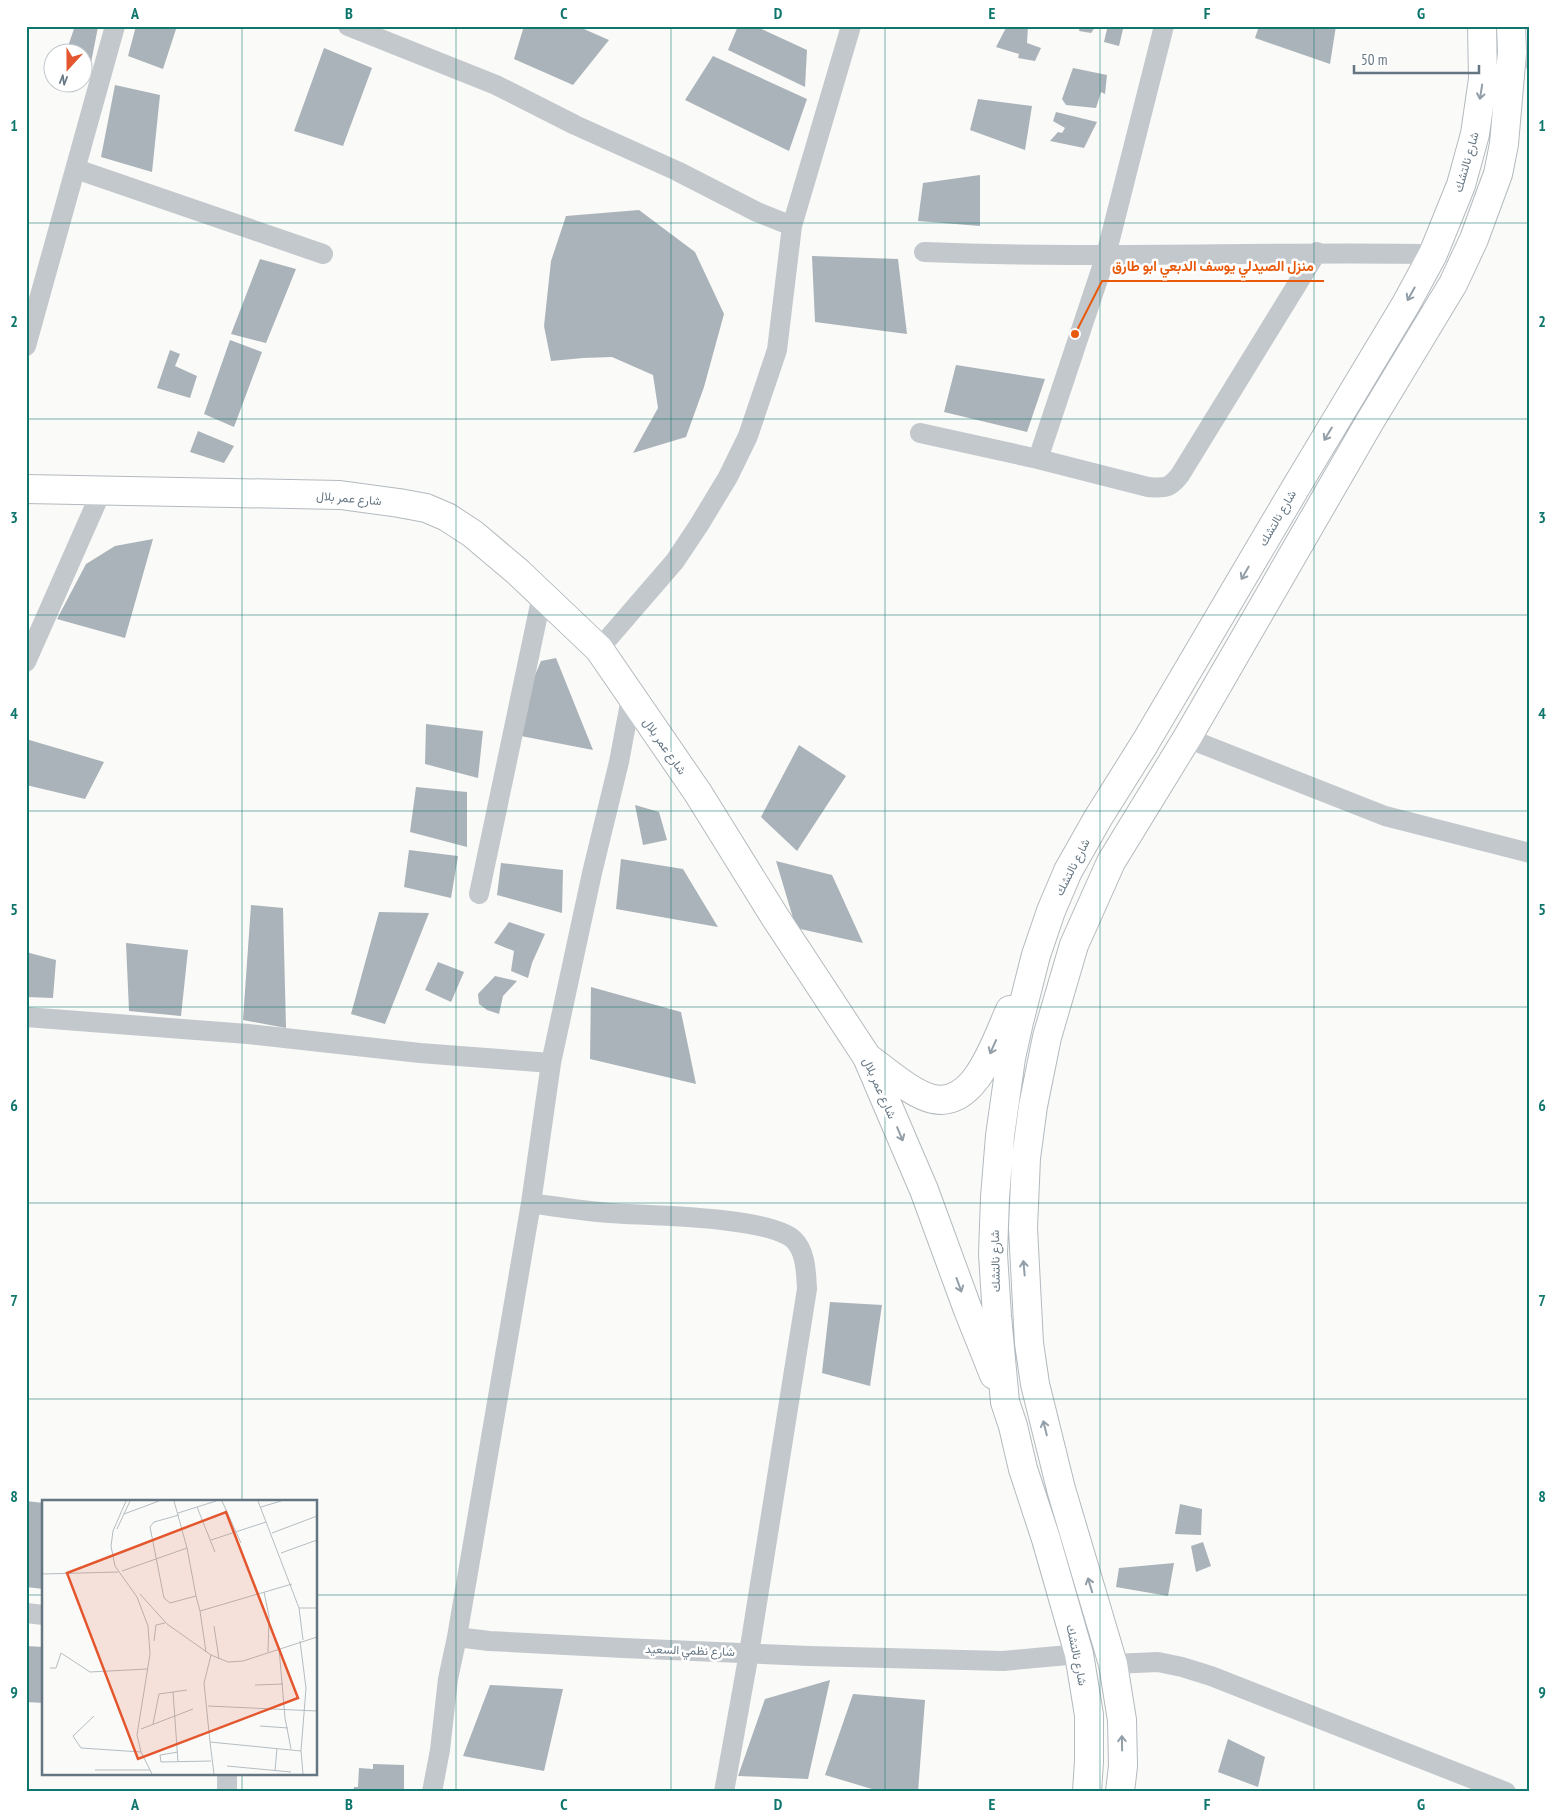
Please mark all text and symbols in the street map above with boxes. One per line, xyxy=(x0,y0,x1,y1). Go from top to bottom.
text: A xyxy=(130,3,140,23)
text: B xyxy=(345,3,353,23)
text: C xyxy=(560,3,568,23)
text: D xyxy=(774,3,783,23)
text: E xyxy=(989,3,996,23)
text: F xyxy=(1204,3,1211,23)
text: G xyxy=(1417,3,1425,23)
north arrow xyxy=(42,42,92,92)
scale bar xyxy=(1354,42,1478,74)
text: 50 m xyxy=(1361,50,1387,69)
text: N xyxy=(57,70,70,90)
one-way arrow xyxy=(1476,84,1486,100)
text: 1 xyxy=(10,115,18,135)
text: 1 xyxy=(1538,115,1546,135)
street label: شارع نالتشك xyxy=(1450,130,1484,194)
callout: منزل الصيدلي يوسف الدبعي ابو طارق xyxy=(1102,252,1324,281)
text: منزل الصيدلي يوسف الدبعي ابو طارق xyxy=(1112,257,1314,278)
one-way arrow xyxy=(1406,286,1416,301)
text: 2 xyxy=(10,311,18,331)
text: 2 xyxy=(1538,311,1546,331)
one-way arrow xyxy=(1323,426,1333,440)
street label: شارع نالتشك xyxy=(1255,487,1301,550)
street label: شارع عمر بلال xyxy=(316,488,382,510)
text: 3 xyxy=(10,507,18,527)
text: 3 xyxy=(1538,507,1546,527)
one-way arrow xyxy=(1240,566,1250,581)
text: 4 xyxy=(10,703,18,723)
text: 4 xyxy=(1538,703,1546,723)
street label: شارع عمر بلال xyxy=(638,715,690,778)
street label: شارع نالتشك xyxy=(1051,836,1095,899)
text: 5 xyxy=(10,899,18,919)
text: 5 xyxy=(1538,899,1546,919)
one-way arrow xyxy=(988,1039,998,1054)
street label: شارع عمر بلال xyxy=(858,1055,900,1122)
text: 6 xyxy=(10,1095,18,1115)
text: 6 xyxy=(1538,1095,1546,1115)
one-way arrow xyxy=(896,1126,905,1141)
street label: شارع نالتشك xyxy=(987,1230,1005,1292)
one-way arrow xyxy=(1019,1260,1029,1276)
one-way arrow xyxy=(955,1277,964,1292)
text: 7 xyxy=(10,1290,18,1310)
text: 7 xyxy=(1538,1290,1546,1310)
one-way arrow xyxy=(1040,1421,1049,1437)
text: 8 xyxy=(10,1486,18,1506)
text: 8 xyxy=(1538,1486,1546,1506)
inset map xyxy=(42,1500,318,1776)
one-way arrow xyxy=(1084,1577,1094,1593)
street label: شارع نالتشك xyxy=(1061,1623,1091,1687)
street label: شارع نظمي السعيد xyxy=(645,1641,735,1662)
text: 9 xyxy=(10,1682,18,1702)
text: 9 xyxy=(1538,1682,1546,1702)
one-way arrow xyxy=(1117,1735,1127,1752)
text: A xyxy=(130,1794,140,1814)
text: B xyxy=(345,1794,353,1814)
text: C xyxy=(560,1794,568,1814)
text: D xyxy=(774,1794,783,1814)
text: E xyxy=(989,1794,996,1814)
text: F xyxy=(1204,1794,1211,1814)
text: G xyxy=(1417,1794,1425,1814)

